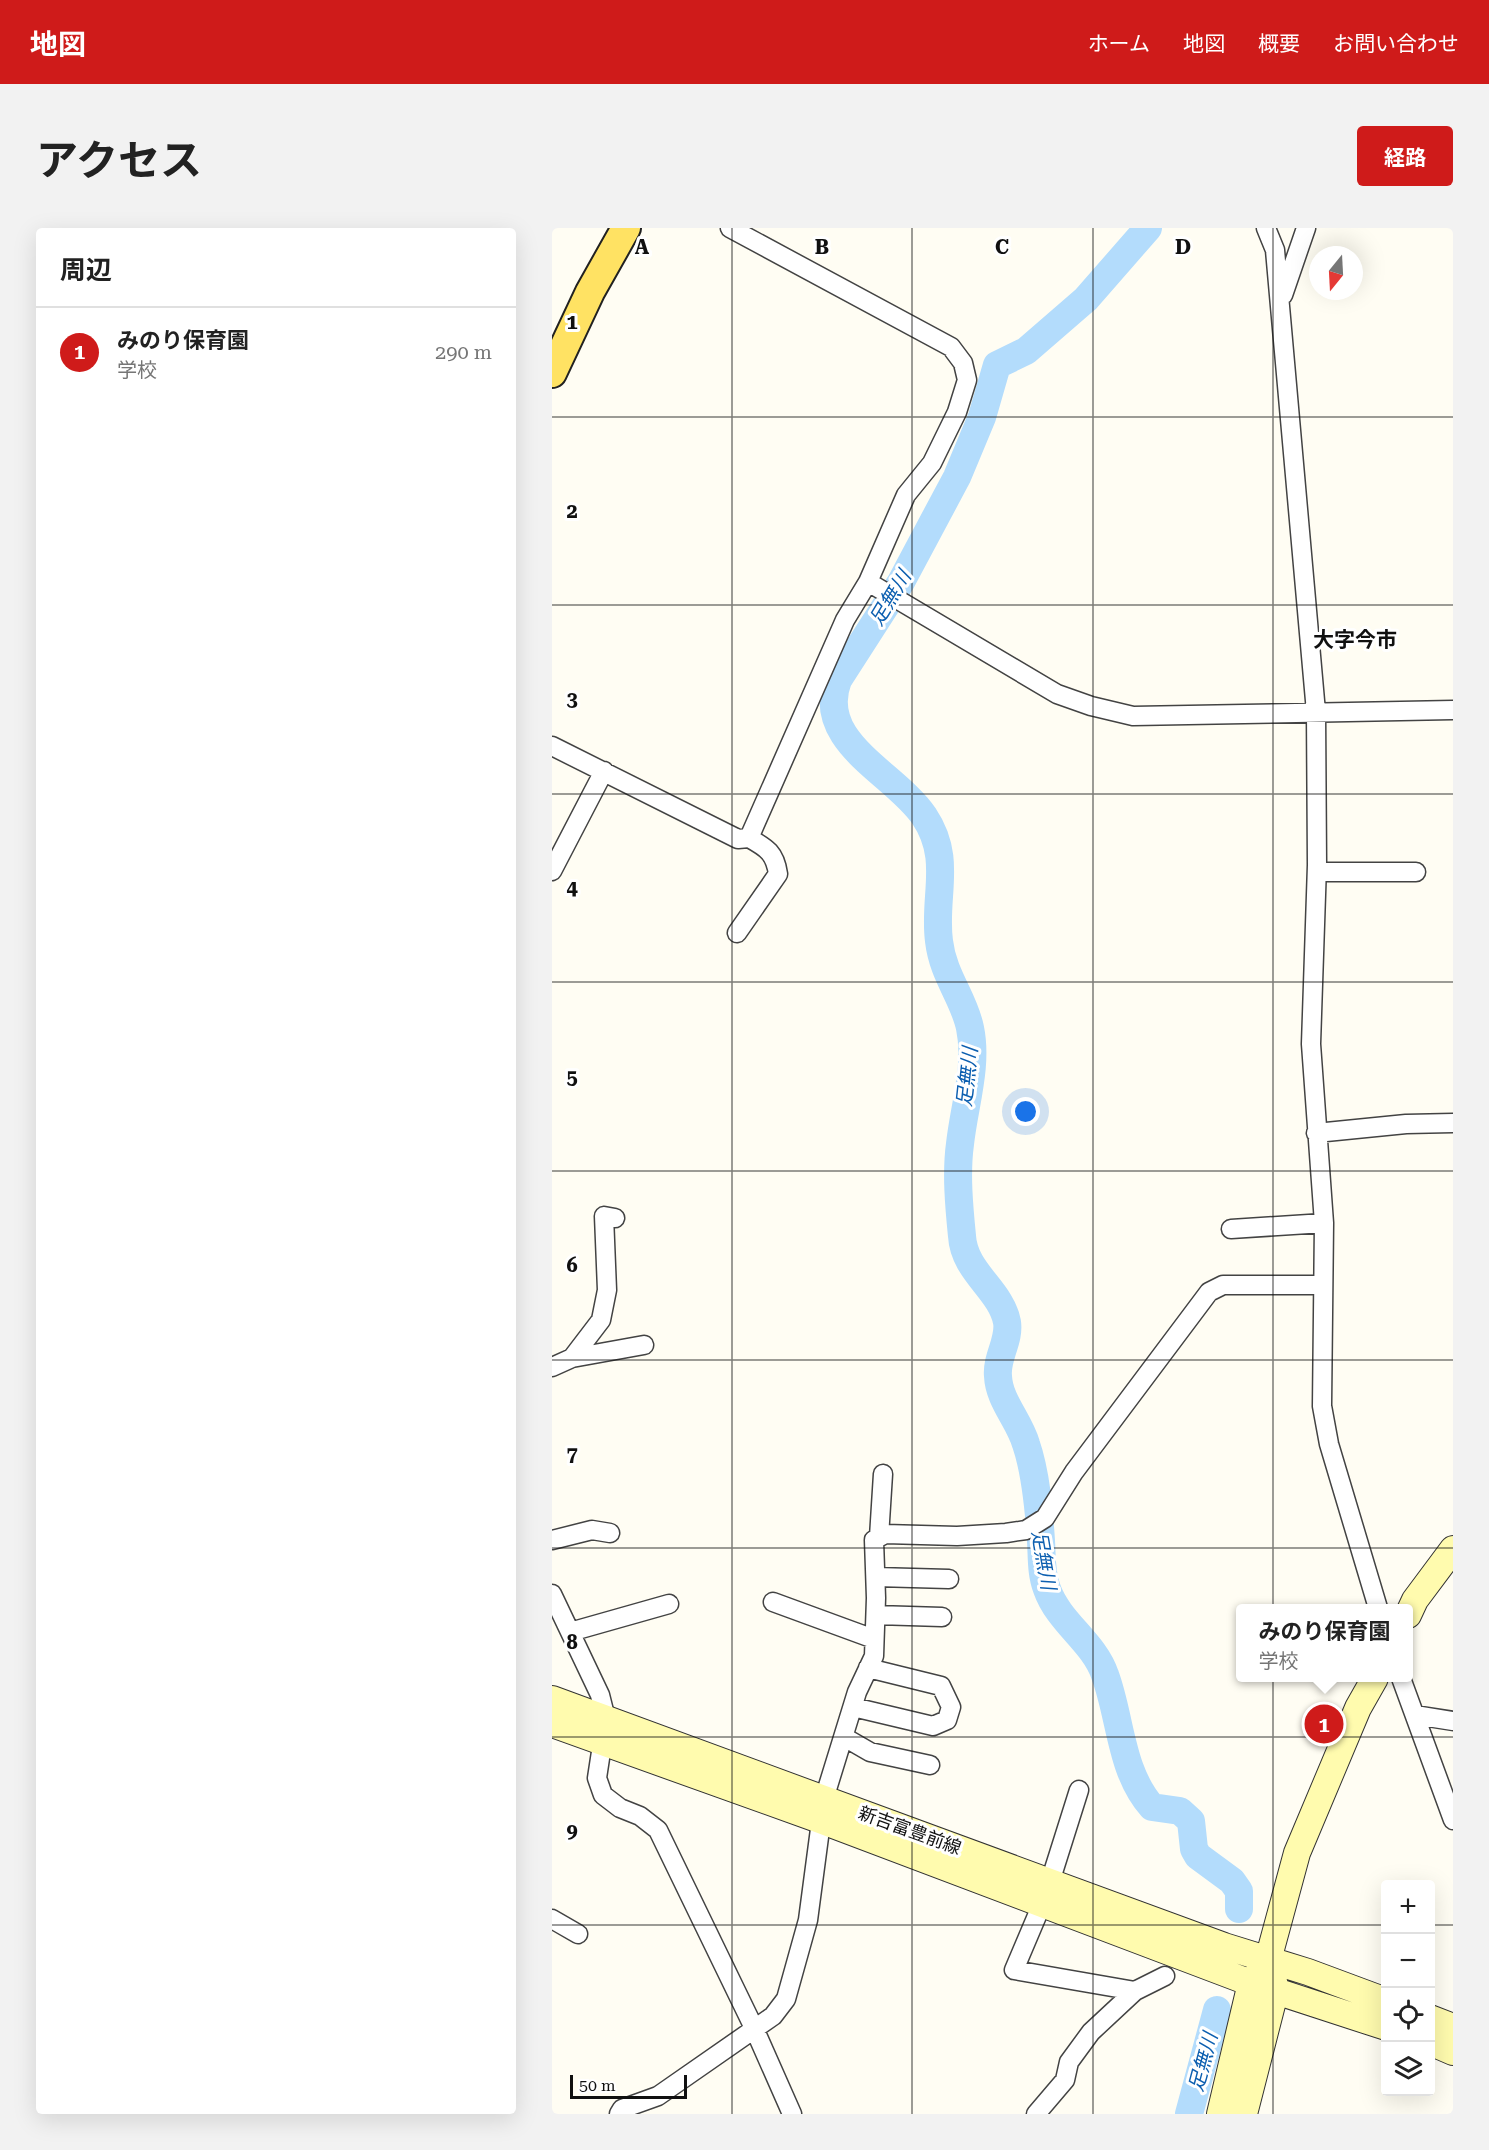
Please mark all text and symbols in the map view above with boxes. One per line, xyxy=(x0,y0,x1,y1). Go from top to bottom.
text: 地図 xyxy=(30,28,86,61)
text: ホーム xyxy=(1088,32,1150,56)
text: 地図 xyxy=(1183,32,1225,56)
text: 概要 xyxy=(1258,32,1300,56)
text: お問い合わせ xyxy=(1333,32,1459,56)
button: 経路 xyxy=(1357,126,1453,186)
text: アクセス xyxy=(36,136,202,185)
text: A xyxy=(635,235,650,259)
text: B xyxy=(815,235,829,259)
text: C xyxy=(995,235,1009,259)
text: D xyxy=(1175,235,1191,259)
north arrow xyxy=(1309,246,1363,300)
text: 周辺 xyxy=(60,255,112,285)
text: 1 xyxy=(566,310,578,334)
text: みのり保育園 xyxy=(117,328,249,353)
text: 1 xyxy=(74,340,85,364)
text: 290 m xyxy=(435,340,492,364)
text: 学校 xyxy=(117,358,157,382)
text: 2 xyxy=(566,499,578,523)
water label: 足無川 xyxy=(864,564,917,630)
district label: 大字今市 xyxy=(1313,628,1397,652)
text: 3 xyxy=(566,687,578,711)
text: 4 xyxy=(566,876,578,900)
water label: 足無川 xyxy=(952,1044,982,1108)
text: 5 xyxy=(566,1065,578,1089)
your location xyxy=(1011,1097,1040,1126)
text: 6 xyxy=(566,1253,578,1277)
text: 7 xyxy=(566,1442,578,1466)
water label: 足無川 xyxy=(1027,1528,1061,1594)
popup xyxy=(1236,1604,1413,1682)
text: みのり保育園 xyxy=(1258,1619,1391,1644)
text: 8 xyxy=(566,1630,578,1654)
text: 学校 xyxy=(1258,1649,1298,1673)
pin: 1 xyxy=(1304,1702,1344,1746)
street label: 新吉富豊前線 xyxy=(856,1802,964,1858)
text: 9 xyxy=(566,1819,578,1843)
map controls xyxy=(1381,1880,1435,2096)
button: + xyxy=(1381,1880,1435,1934)
button: − xyxy=(1381,1934,1435,1988)
button: locate xyxy=(1381,1988,1435,2042)
water label: 足無川 xyxy=(1184,2028,1223,2094)
button: layers xyxy=(1381,2042,1435,2096)
scale bar xyxy=(570,2072,687,2100)
text: 50 m xyxy=(579,2076,616,2095)

